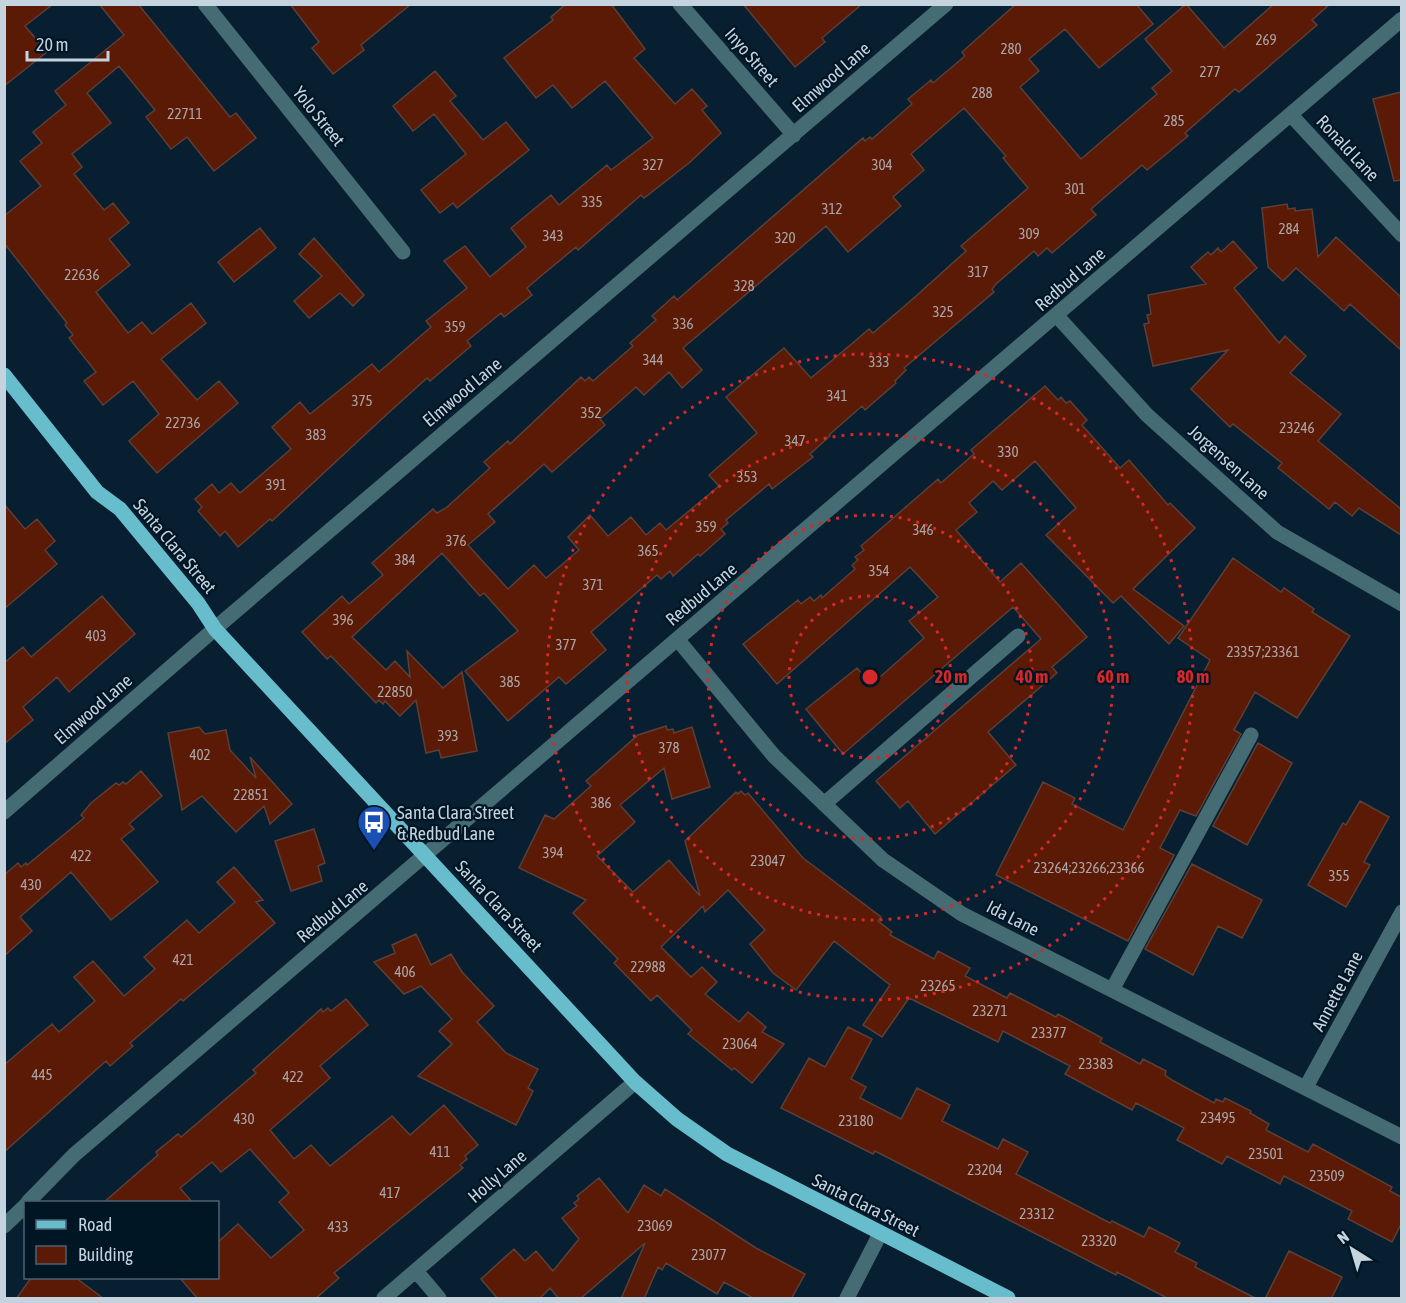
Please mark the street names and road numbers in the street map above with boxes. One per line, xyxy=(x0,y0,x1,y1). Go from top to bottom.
street label: Inyo Street xyxy=(721,23,783,91)
street label: Elmwood Lane xyxy=(788,38,874,116)
street label: Yolo Street xyxy=(289,82,349,150)
street label: Ronald Lane xyxy=(1312,111,1384,185)
street label: Redbud Lane xyxy=(1031,243,1109,315)
street label: Elmwood Lane xyxy=(418,353,506,431)
street label: Jorgensen Lane xyxy=(1184,420,1274,504)
street label: Santa Clara Street xyxy=(129,494,221,598)
street label: Redbud Lane xyxy=(661,558,741,630)
street label: Elmwood Lane xyxy=(50,670,136,748)
street label: Santa Clara Street xyxy=(451,856,547,956)
street label: Redbud Lane xyxy=(292,875,372,947)
street label: Ida Lane xyxy=(983,896,1043,940)
street label: Annette Lane xyxy=(1307,947,1367,1035)
street label: Holly Lane xyxy=(464,1145,530,1207)
street label: Santa Clara Street xyxy=(809,1169,923,1241)

